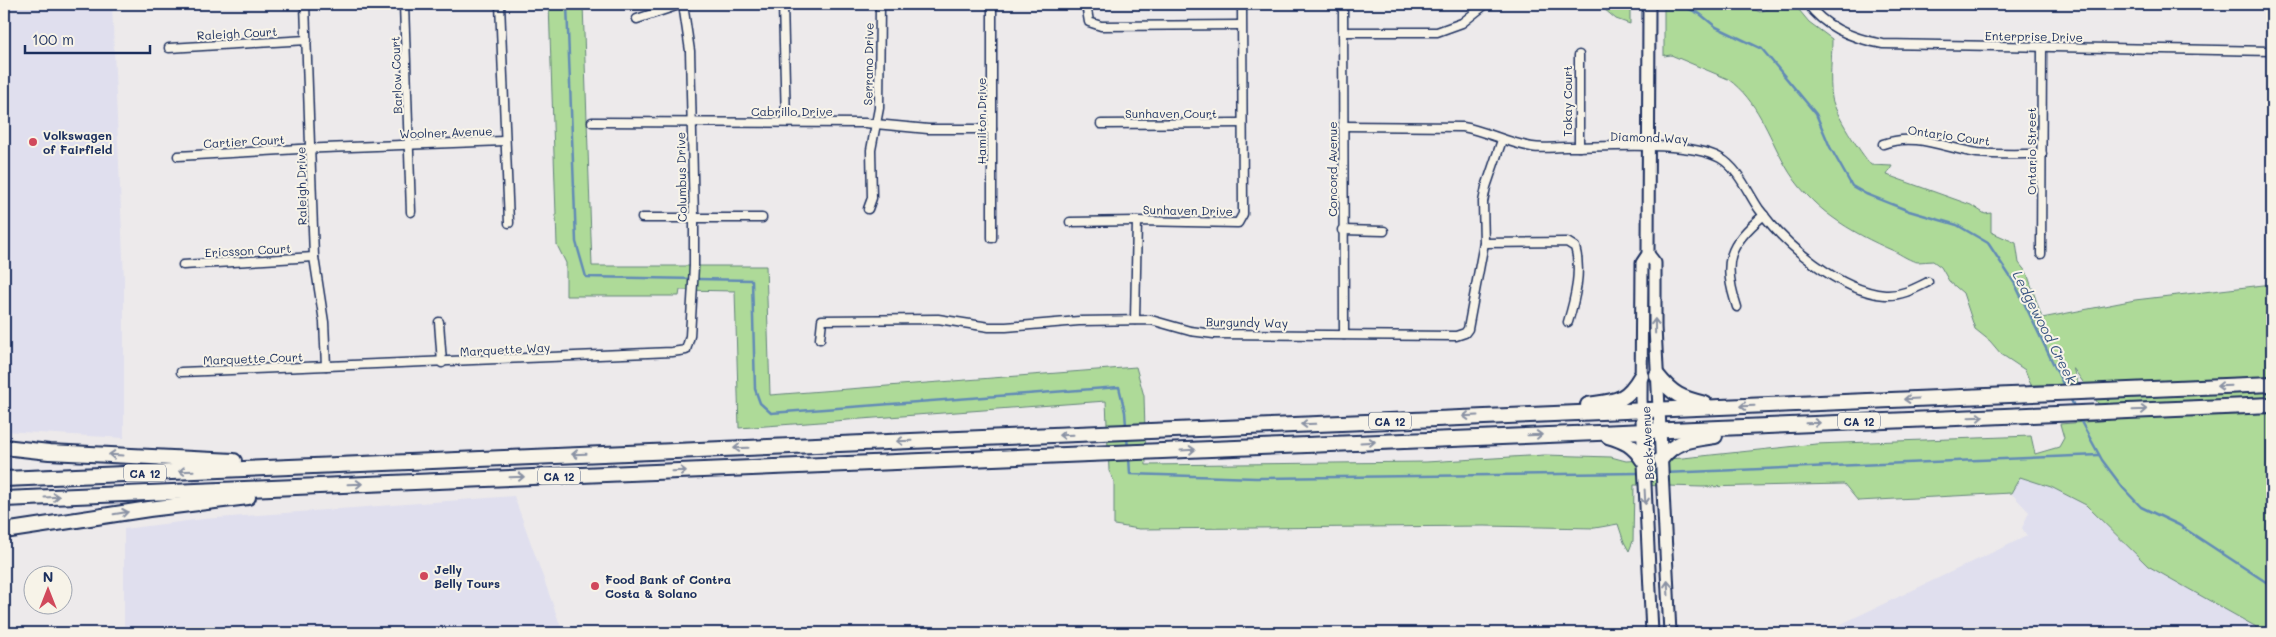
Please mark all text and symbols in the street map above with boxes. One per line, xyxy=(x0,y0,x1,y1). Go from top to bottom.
scale bar xyxy=(25,22,150,54)
street label: Serrano Drive xyxy=(859,22,877,106)
street label: Raleigh Court xyxy=(196,23,278,43)
street label: Enterprise Drive xyxy=(1985,27,2083,45)
text: 100 m xyxy=(32,29,74,49)
street label: Barlow Court xyxy=(387,36,405,114)
street label: Tokay Court xyxy=(1559,65,1575,137)
street label: Hamilton Drive xyxy=(973,78,989,164)
street label: Cabrillo Drive xyxy=(751,103,833,119)
street label: Sunhaven Court xyxy=(1125,105,1217,121)
street label: Ontario Street xyxy=(2023,107,2039,195)
street label: Concord Avenue xyxy=(1324,121,1340,217)
street label: Ontario Court xyxy=(1907,121,1991,149)
street label: Woolner Avenue xyxy=(399,122,493,142)
place label: Volkswagen of Fairfield xyxy=(43,127,113,157)
street label: Diamond Way xyxy=(1610,128,1688,146)
street label: Cartier Court xyxy=(203,131,285,151)
street label: Columbus Drive xyxy=(672,132,690,222)
marker: Volkswagen of Fairfield xyxy=(27,136,39,148)
street label: Raleigh Drive xyxy=(292,147,310,225)
street label: Sunhaven Drive xyxy=(1143,201,1233,219)
street label: Ericsson Court xyxy=(204,240,292,260)
water label: Ledgewood Creek xyxy=(2008,267,2082,387)
street label: Burgundy Way xyxy=(1206,313,1288,331)
one-way arrow xyxy=(1651,318,1660,334)
street label: Marquette Way xyxy=(459,339,551,359)
street label: Marquette Court xyxy=(203,348,303,368)
one-way arrow xyxy=(2216,381,2232,390)
one-way arrow xyxy=(1903,394,1919,403)
one-way arrow xyxy=(1739,402,1755,411)
street label: Beck Avenue xyxy=(1637,406,1657,480)
one-way arrow xyxy=(2131,406,2147,415)
road number: CA 12 xyxy=(1369,412,1411,430)
one-way arrow xyxy=(1462,412,1478,421)
road number: CA 12 xyxy=(1838,412,1880,430)
one-way arrow xyxy=(1968,412,1984,422)
one-way arrow xyxy=(1805,418,1821,428)
one-way arrow xyxy=(1300,419,1316,429)
one-way arrow xyxy=(1058,430,1074,439)
one-way arrow xyxy=(1526,430,1543,440)
one-way arrow xyxy=(896,437,912,446)
one-way arrow xyxy=(1360,437,1376,447)
one-way arrow xyxy=(734,443,750,452)
one-way arrow xyxy=(1180,446,1196,455)
one-way arrow xyxy=(571,450,587,459)
one-way arrow xyxy=(109,451,125,460)
road number: CA 12 xyxy=(124,464,166,482)
one-way arrow xyxy=(178,466,194,475)
one-way arrow xyxy=(671,466,687,476)
road number: CA 12 xyxy=(538,468,580,484)
one-way arrow xyxy=(509,473,525,482)
one-way arrow xyxy=(346,479,362,489)
one-way arrow xyxy=(1641,489,1650,505)
one-way arrow xyxy=(44,493,60,502)
one-way arrow xyxy=(113,508,129,518)
place label: Jelly Belly Tours xyxy=(434,561,500,591)
north arrow xyxy=(22,564,72,614)
text: N xyxy=(43,567,53,586)
marker: Jelly Belly Tours xyxy=(418,570,430,582)
place label: Food Bank of Contra Costa & Solano xyxy=(605,571,731,601)
marker: Food Bank of Contra Costa & Solano xyxy=(589,580,601,592)
one-way arrow xyxy=(1663,581,1673,597)

